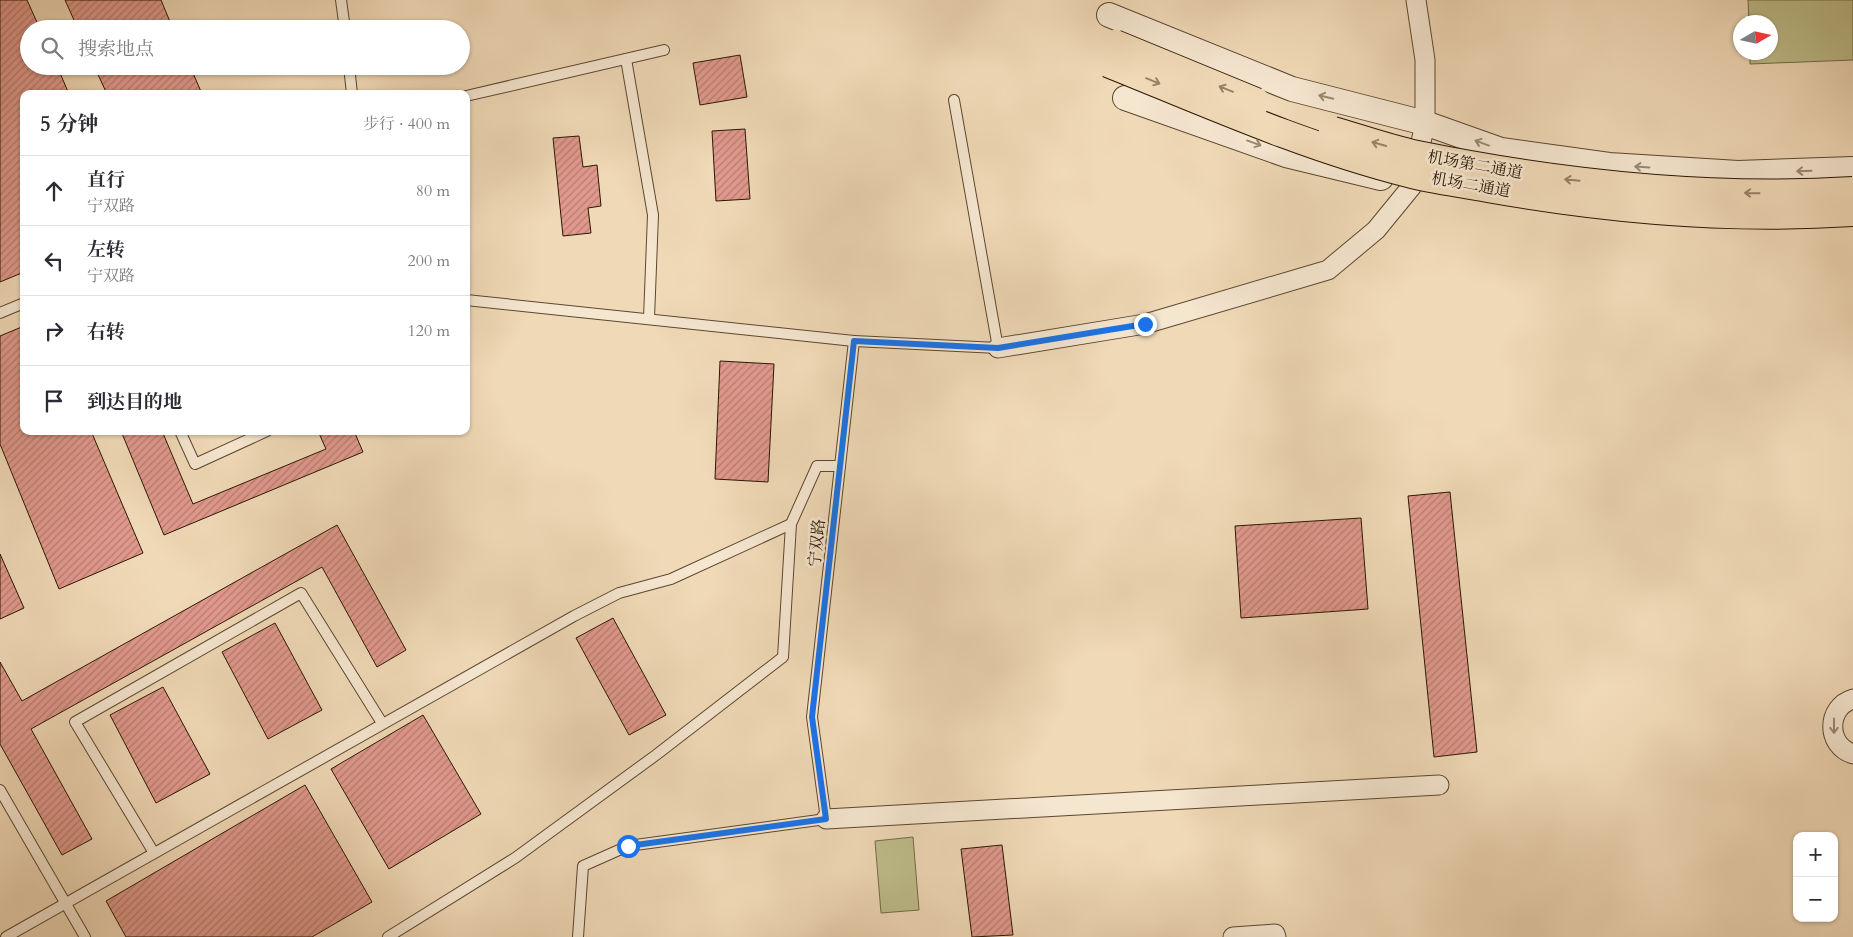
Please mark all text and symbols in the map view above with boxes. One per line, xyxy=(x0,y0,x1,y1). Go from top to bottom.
north arrow xyxy=(1733,15,1778,60)
search box xyxy=(20,20,470,75)
icon: search xyxy=(38,34,66,62)
text: 搜索地点 xyxy=(78,36,154,62)
one-way arrow xyxy=(1145,77,1160,86)
one-way arrow xyxy=(1219,84,1234,94)
one-way arrow xyxy=(1319,92,1335,102)
text: 5 分钟 xyxy=(40,110,98,139)
text: 步行 · 400 m xyxy=(363,113,450,135)
one-way arrow xyxy=(1475,138,1490,147)
one-way arrow xyxy=(1246,139,1262,149)
one-way arrow xyxy=(1371,139,1387,148)
street label: 机场第二通道 xyxy=(1426,146,1524,184)
one-way arrow xyxy=(1634,162,1650,171)
one-way arrow xyxy=(1797,166,1813,175)
text: 直行 xyxy=(87,167,125,193)
street label: 机场二通道 xyxy=(1430,167,1512,203)
one-way arrow xyxy=(1565,175,1581,185)
icon: ahead xyxy=(40,177,68,205)
text: 80 m xyxy=(416,180,450,202)
one-way arrow xyxy=(1744,188,1760,197)
text: 宁双路 xyxy=(87,195,135,217)
text: 左转 xyxy=(87,237,125,263)
icon: left xyxy=(40,247,68,275)
text: 200 m xyxy=(408,250,450,272)
text: 宁双路 xyxy=(87,265,135,287)
route end xyxy=(1134,313,1157,336)
icon: right xyxy=(40,317,68,345)
text: 右转 xyxy=(87,319,125,345)
text: 120 m xyxy=(408,320,450,342)
icon: arrive xyxy=(40,387,68,415)
text: 到达目的地 xyxy=(87,389,182,415)
street label: 宁双路 xyxy=(804,518,830,568)
one-way arrow xyxy=(1829,718,1839,734)
map controls xyxy=(1793,832,1838,922)
button: + xyxy=(1793,832,1838,877)
route start xyxy=(617,835,640,858)
button: − xyxy=(1793,877,1838,922)

